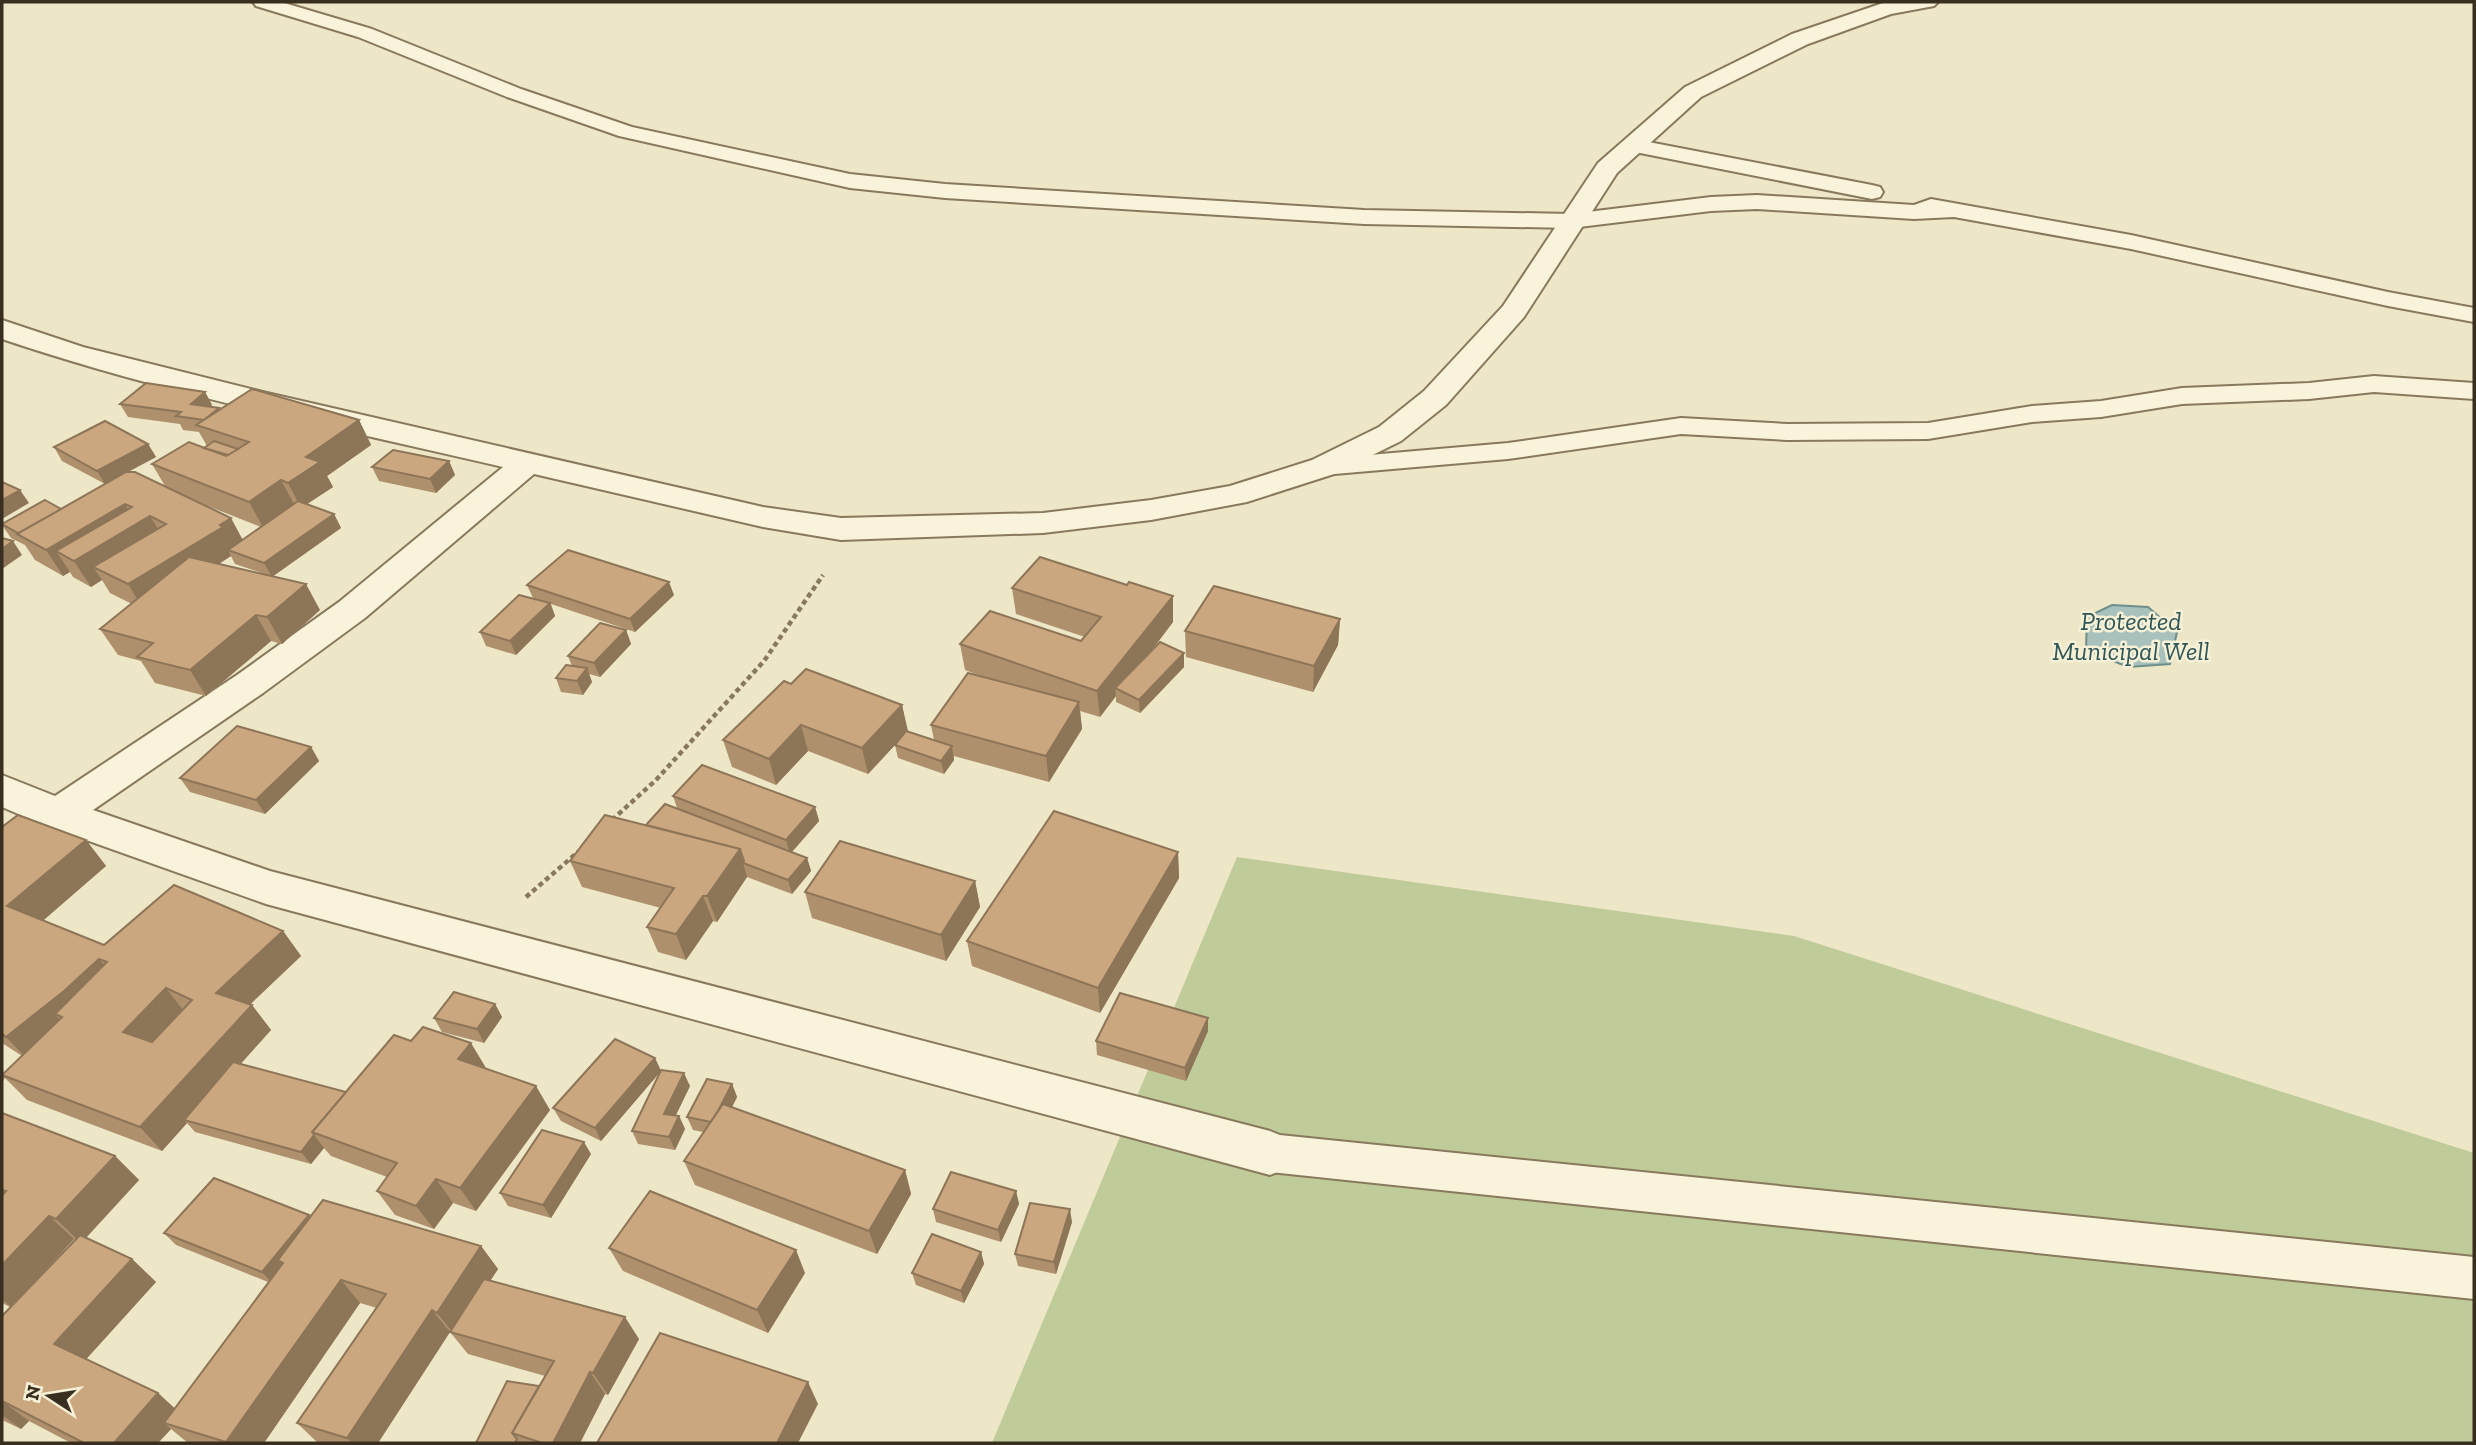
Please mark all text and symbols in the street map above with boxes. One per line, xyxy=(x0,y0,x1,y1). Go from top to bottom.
water label: Protected Municipal Well xyxy=(2052,605,2210,667)
north arrow xyxy=(14,1361,84,1431)
text: N xyxy=(20,1383,46,1402)

